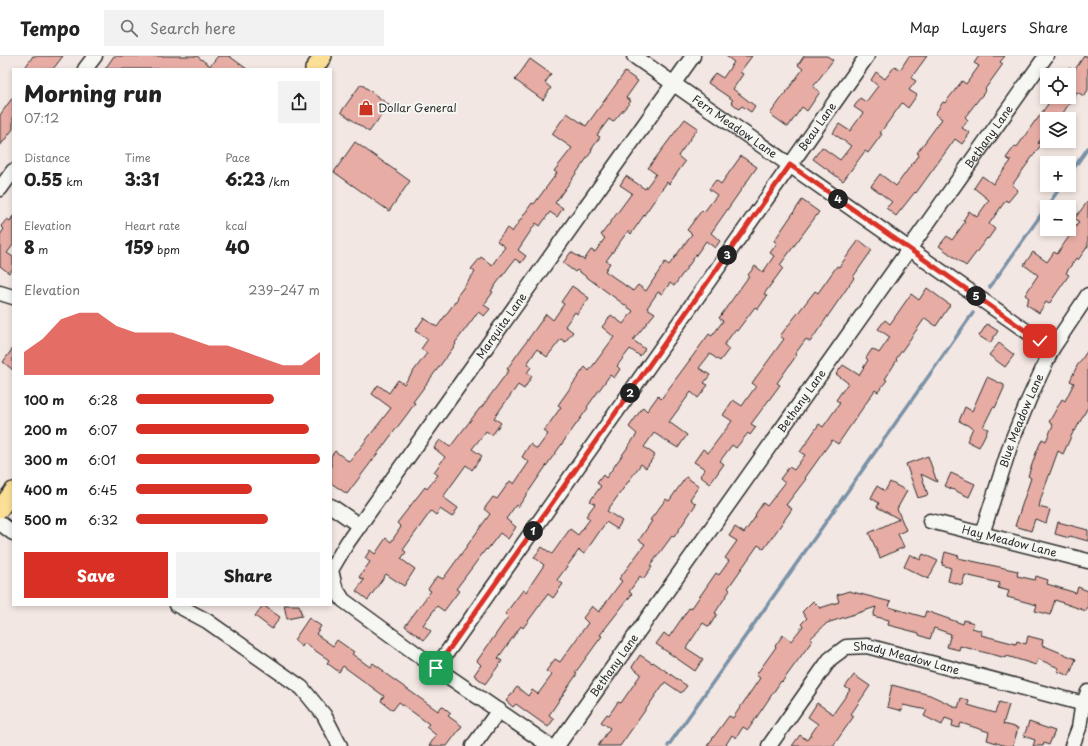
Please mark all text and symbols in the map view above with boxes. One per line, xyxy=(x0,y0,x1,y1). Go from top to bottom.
search box xyxy=(104,10,384,46)
text: Tempo xyxy=(20,14,80,42)
text: Search here xyxy=(150,16,236,39)
icon: search xyxy=(118,17,140,39)
text: Map xyxy=(910,17,940,38)
text: Layers xyxy=(962,17,1007,38)
text: Share xyxy=(1029,17,1068,38)
map controls xyxy=(1040,68,1076,236)
button: locate xyxy=(1040,68,1076,104)
text: Morning run xyxy=(24,76,162,109)
button: share xyxy=(278,81,320,123)
street label: Fern Meadow Lane xyxy=(689,90,781,162)
street label: Beau Lane xyxy=(794,98,840,154)
shop icon: Dollar General xyxy=(357,99,375,117)
place label: Dollar General xyxy=(378,99,457,116)
street label: Bethany Lane xyxy=(960,101,1017,171)
text: 07:12 xyxy=(24,108,59,127)
button: layers xyxy=(1040,112,1076,148)
text: Distance xyxy=(24,149,70,166)
text: Time xyxy=(125,149,151,166)
text: Pace xyxy=(225,149,250,166)
button: + xyxy=(1040,156,1076,192)
text: 0.55 xyxy=(24,166,63,192)
text: 3:31 xyxy=(125,166,159,192)
text: 6:23 xyxy=(225,166,265,192)
text: km xyxy=(63,173,83,190)
text: /km xyxy=(265,173,290,190)
pin: 4 xyxy=(828,189,848,209)
text: 4 xyxy=(834,190,842,207)
button: − xyxy=(1040,200,1076,236)
text: Elevation xyxy=(24,217,71,234)
text: Heart rate xyxy=(125,217,180,234)
text: kcal xyxy=(225,217,247,234)
text: 8 xyxy=(24,234,35,260)
text: 159 xyxy=(125,234,154,260)
text: 40 xyxy=(225,234,250,260)
text: m xyxy=(35,241,48,258)
text: bpm xyxy=(154,241,180,258)
pin: 3 xyxy=(717,245,737,265)
text: 3 xyxy=(723,246,731,263)
text: Elevation xyxy=(24,280,80,299)
text: 239–247 m xyxy=(248,280,320,299)
pin: 5 xyxy=(966,286,986,306)
text: 5 xyxy=(972,287,980,304)
street label: Marquita Lane xyxy=(472,289,530,362)
pin xyxy=(1023,324,1057,358)
icon: check xyxy=(1029,330,1051,352)
street label: Bethany Lane xyxy=(773,365,830,436)
street label: Blue Meadow Lane xyxy=(995,371,1048,470)
pin: 2 xyxy=(620,383,640,403)
text: 2 xyxy=(626,384,634,401)
text: 100 m xyxy=(24,390,65,409)
text: 6:28 xyxy=(88,390,118,409)
text: 200 m xyxy=(24,420,68,439)
text: 6:07 xyxy=(88,420,117,439)
text: 300 m xyxy=(24,450,68,469)
text: 6:01 xyxy=(88,450,116,469)
text: 400 m xyxy=(24,480,68,499)
text: 6:45 xyxy=(88,480,117,499)
text: 500 m xyxy=(24,510,67,529)
text: 6:32 xyxy=(88,510,118,529)
street label: Hay Meadow Lane xyxy=(960,520,1059,561)
pin: 1 xyxy=(523,521,543,541)
text: 1 xyxy=(530,522,536,539)
button: Save xyxy=(24,552,168,598)
button: Share xyxy=(176,552,320,598)
street label: Bethany Lane xyxy=(585,630,642,700)
street label: Shady Meadow Lane xyxy=(853,637,962,678)
pin xyxy=(419,651,453,685)
icon: arrive xyxy=(425,657,447,679)

